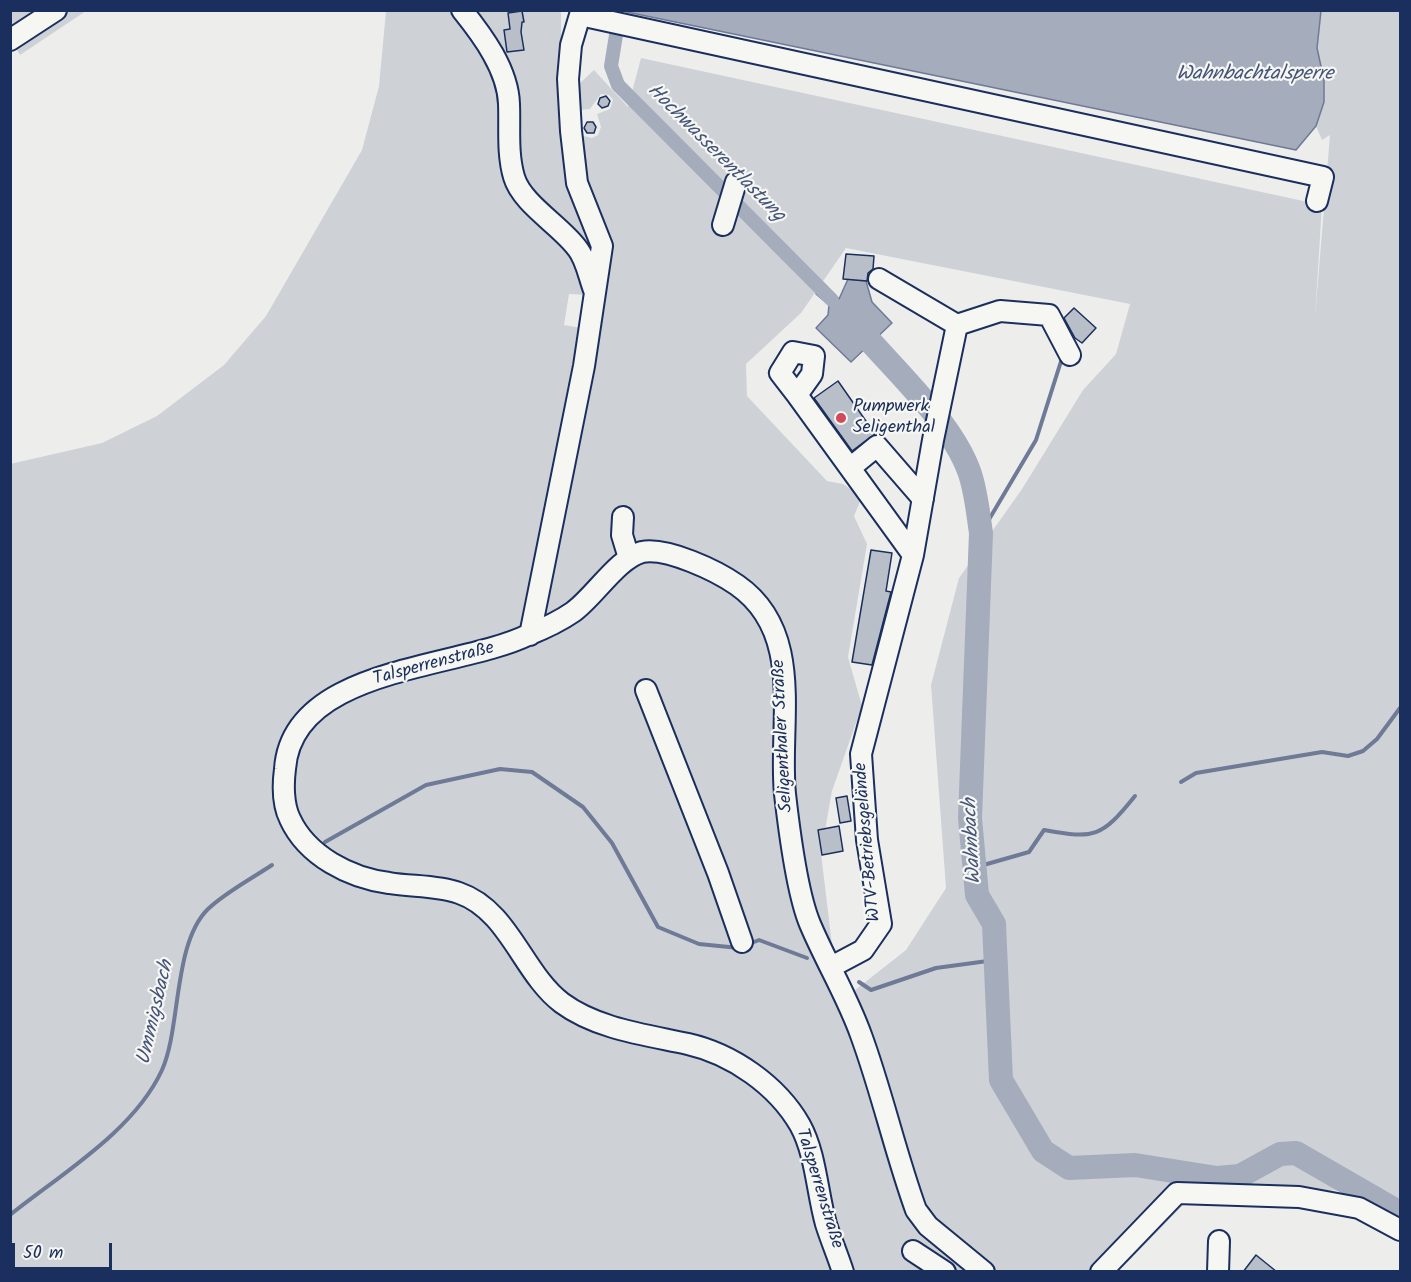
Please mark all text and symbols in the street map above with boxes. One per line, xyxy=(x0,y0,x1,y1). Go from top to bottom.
water label: Wahnbachtalsperre xyxy=(1176,64,1334,88)
water label: Hochwasserentlastung xyxy=(641,80,789,228)
place label: Pumpwerk Seligenthal xyxy=(853,397,935,440)
marker: Pumpwerk Seligenthal xyxy=(834,411,848,425)
street label: Talsperrenstraße xyxy=(371,639,497,691)
street label: Seligenthaler Straße xyxy=(769,659,799,813)
street label: WTV-Betriebsgelände xyxy=(851,761,887,923)
water label: Wahnbach xyxy=(960,797,988,885)
water label: Ummigsbach xyxy=(133,959,181,1067)
street label: Talsperrenstraße xyxy=(790,1126,846,1252)
scale bar xyxy=(15,1231,116,1269)
text: 50 m xyxy=(23,1239,63,1268)

